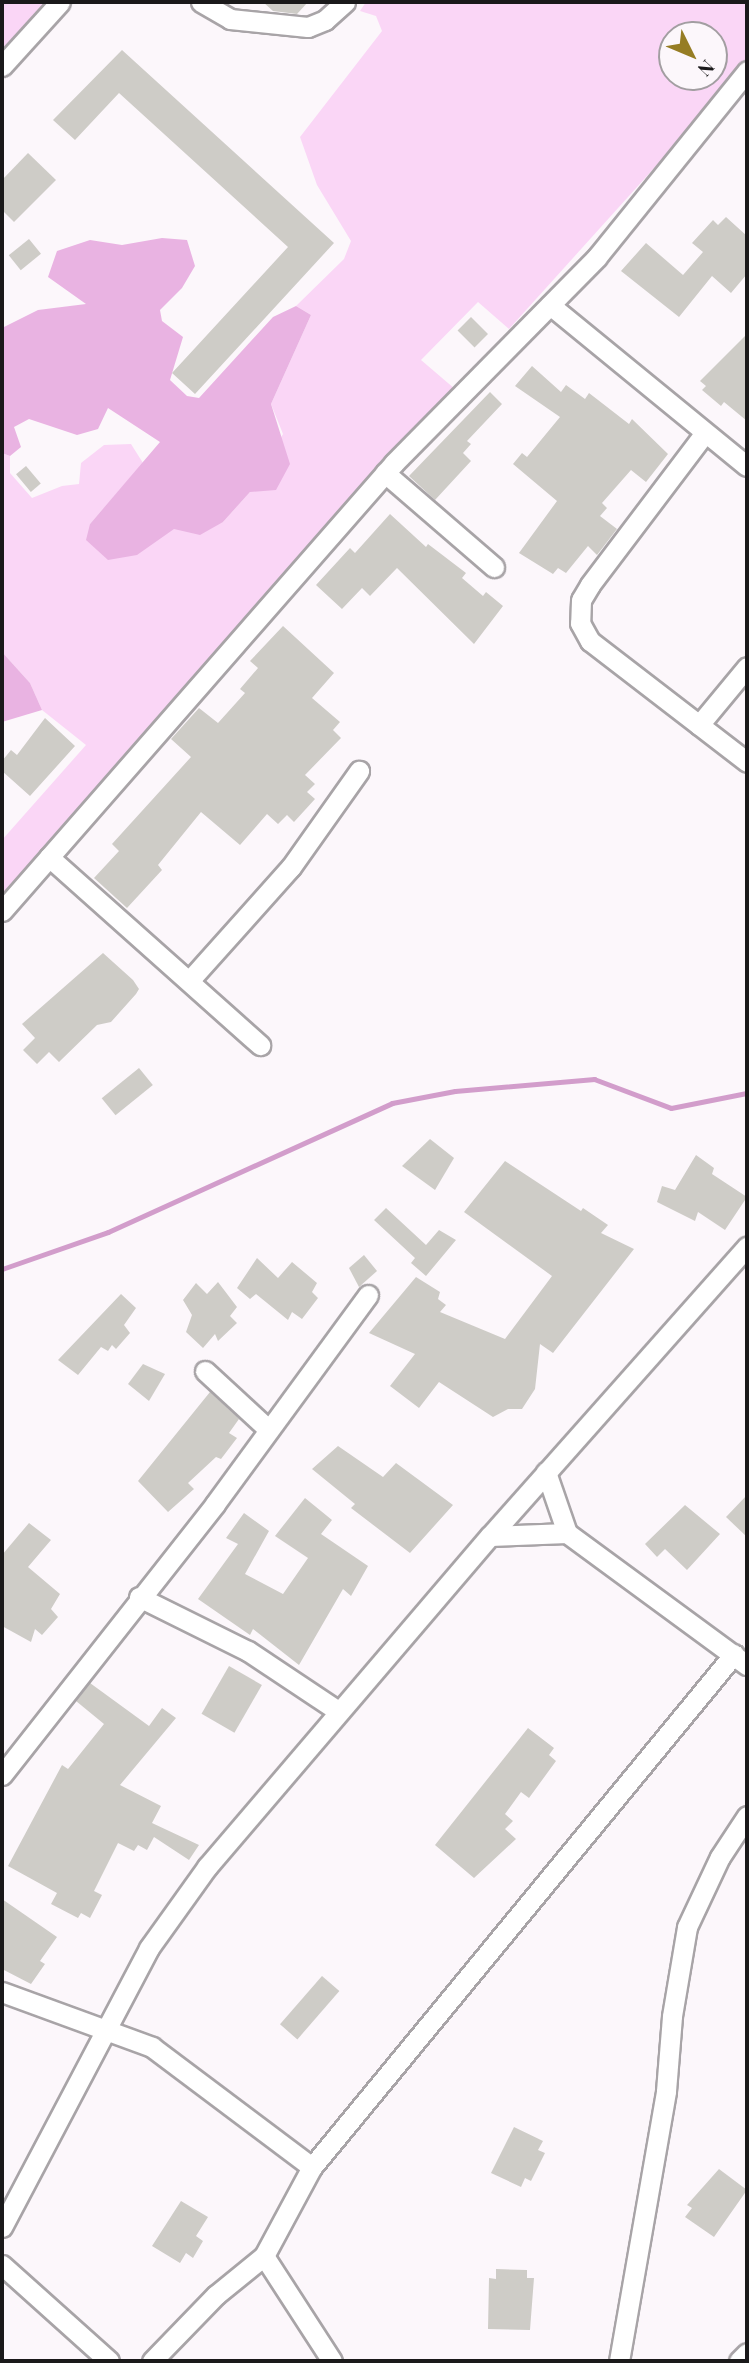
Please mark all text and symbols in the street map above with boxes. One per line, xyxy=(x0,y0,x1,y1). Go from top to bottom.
north arrow xyxy=(658,21,728,91)
text: N xyxy=(693,55,721,83)

